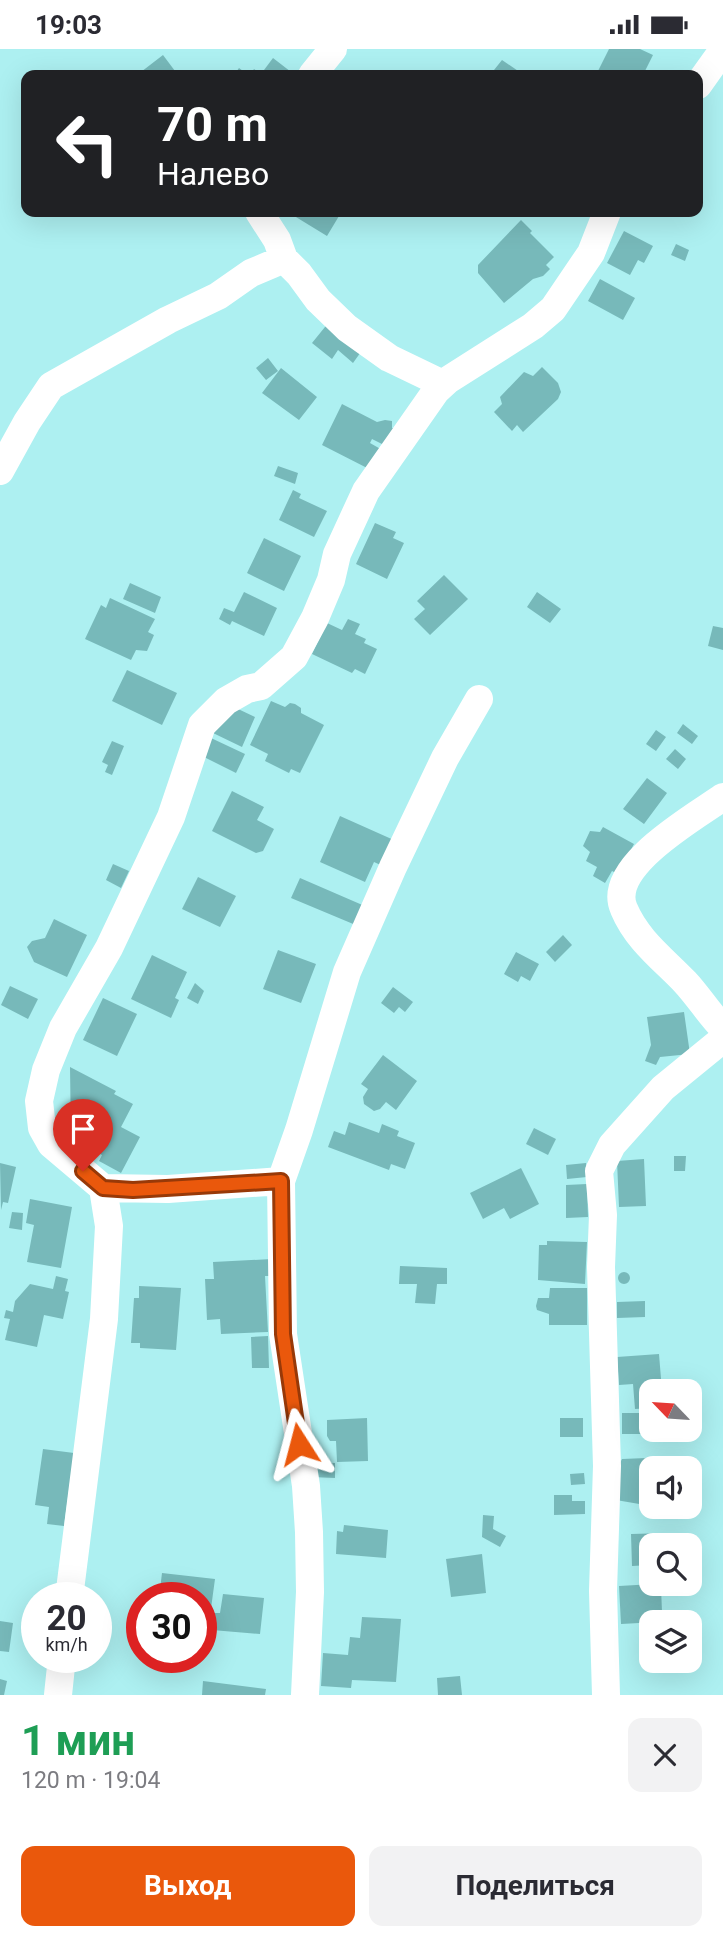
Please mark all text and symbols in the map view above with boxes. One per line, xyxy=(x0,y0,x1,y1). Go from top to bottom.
text: 19:03 xyxy=(35,10,102,40)
text: 70 m xyxy=(157,96,268,153)
icon: left xyxy=(42,98,133,189)
text: Налево xyxy=(157,155,269,193)
pin xyxy=(53,1099,113,1171)
icon: arrive xyxy=(64,1110,102,1148)
north arrow xyxy=(639,1379,702,1442)
map controls xyxy=(639,1379,702,1673)
position arrow xyxy=(262,1407,336,1481)
button: sound xyxy=(639,1456,702,1519)
button: search xyxy=(639,1533,702,1596)
speed limit sign: 30 xyxy=(126,1582,217,1673)
text: 20 xyxy=(46,1598,87,1639)
button: layers xyxy=(639,1610,702,1673)
text: km/h xyxy=(45,1634,88,1655)
text: 1 мин xyxy=(21,1716,135,1765)
button: close xyxy=(628,1718,702,1792)
text: 120 m · 19:04 xyxy=(21,1767,160,1794)
button: Выход xyxy=(21,1846,355,1926)
button: Поделиться xyxy=(369,1846,702,1926)

